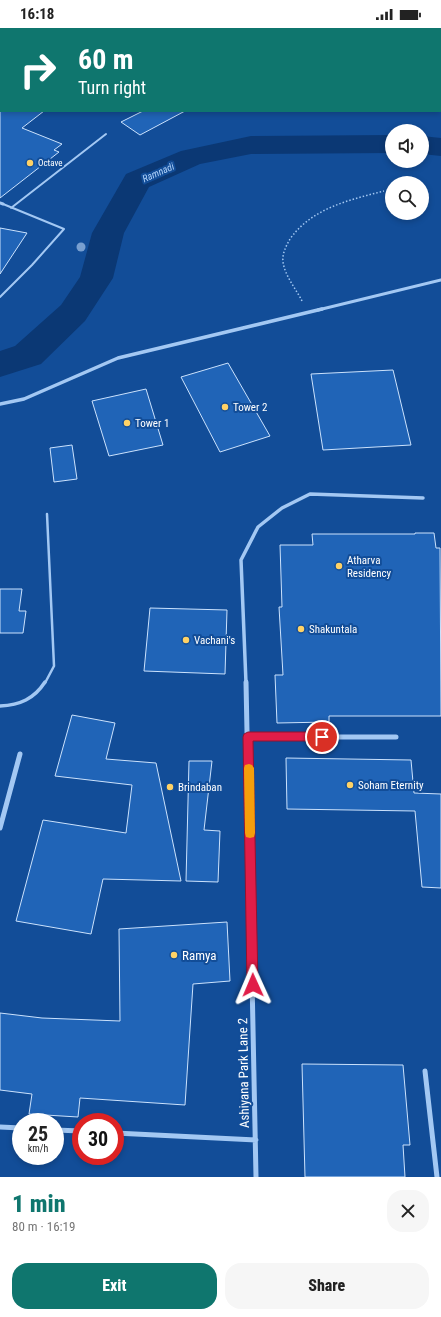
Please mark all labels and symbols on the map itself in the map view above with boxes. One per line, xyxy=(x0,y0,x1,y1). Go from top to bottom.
marker: Octave xyxy=(25,158,35,168)
place label: Octave xyxy=(38,158,63,168)
water label: Ramnadi xyxy=(141,160,176,184)
place label: Tower 2 xyxy=(233,401,267,414)
marker: Tower 2 xyxy=(220,402,230,412)
place label: Tower 1 xyxy=(135,417,169,430)
marker: Tower 1 xyxy=(122,418,132,428)
place label: Atharva Residency xyxy=(347,554,392,580)
marker: Atharva Residency xyxy=(334,561,344,571)
place label: Shakuntala xyxy=(309,623,357,636)
marker: Shakuntala xyxy=(296,624,306,634)
place label: Vachani's xyxy=(194,634,235,647)
marker: Vachani's xyxy=(181,635,191,645)
pin xyxy=(305,720,339,754)
place label: Soham Eternity xyxy=(358,779,424,792)
marker: Soham Eternity xyxy=(345,780,355,790)
place label: Brindaban xyxy=(178,781,222,794)
marker: Brindaban xyxy=(165,782,175,792)
place label: Ramya xyxy=(182,948,216,963)
marker: Ramya xyxy=(169,950,179,960)
position arrow xyxy=(232,964,274,1006)
street label: Ashiyana Park Lane 2 xyxy=(235,1018,252,1128)
speed limit sign: 30 xyxy=(72,1113,124,1165)

